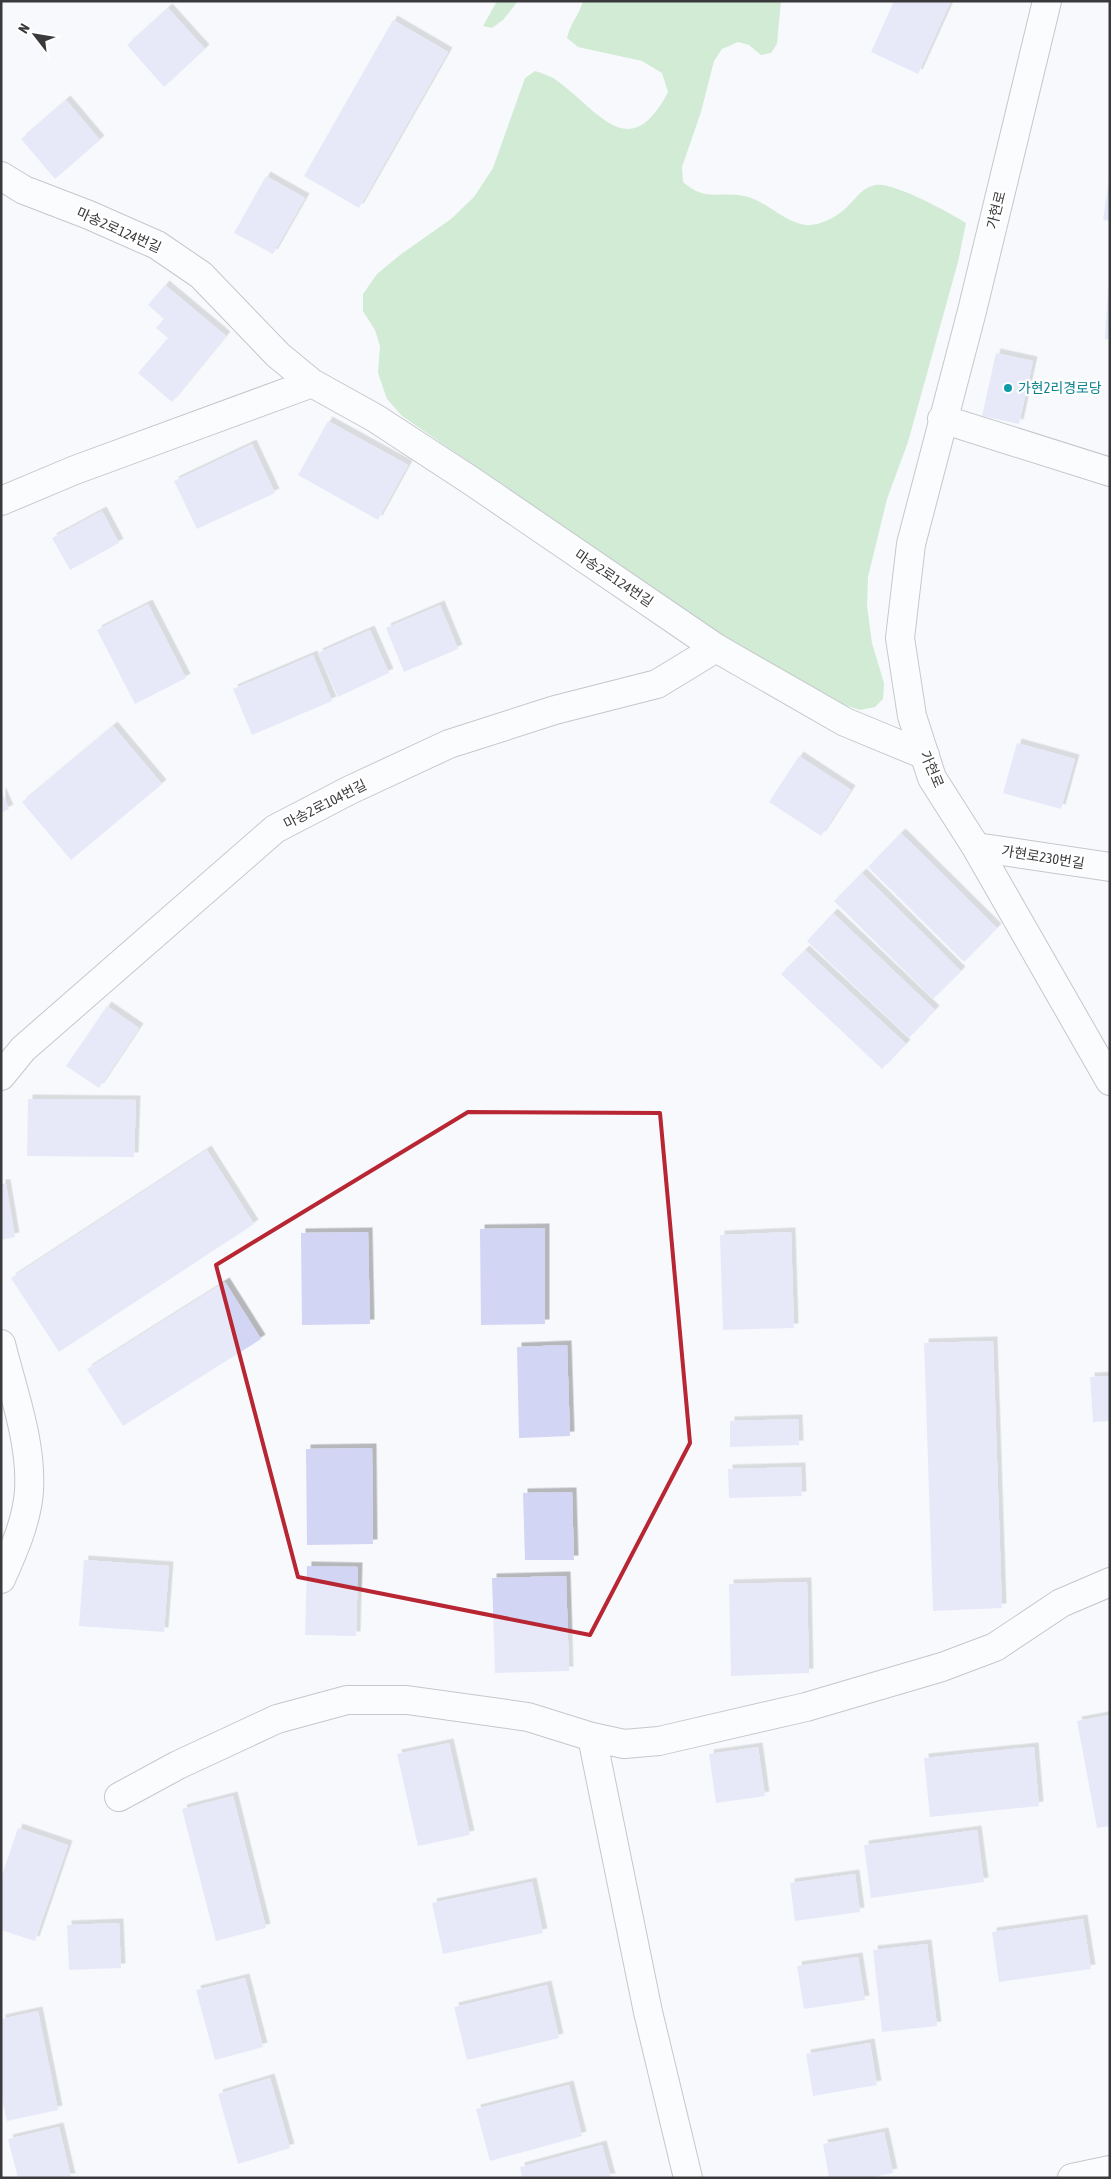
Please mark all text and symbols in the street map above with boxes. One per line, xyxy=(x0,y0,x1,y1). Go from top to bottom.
north arrow xyxy=(10,10,60,60)
text: N xyxy=(15,21,33,36)
street label: 가현로 xyxy=(984,189,1008,231)
street label: 마송2로124번길 xyxy=(74,204,164,256)
place label: 가현2리경로당 xyxy=(1018,380,1102,396)
marker: 가현2리경로당 xyxy=(1002,382,1014,394)
street label: 마송2로124번길 xyxy=(572,546,656,610)
street label: 가현로 xyxy=(917,748,947,790)
street label: 마송2로104번길 xyxy=(281,776,369,832)
street label: 가현로230번길 xyxy=(1000,843,1086,871)

